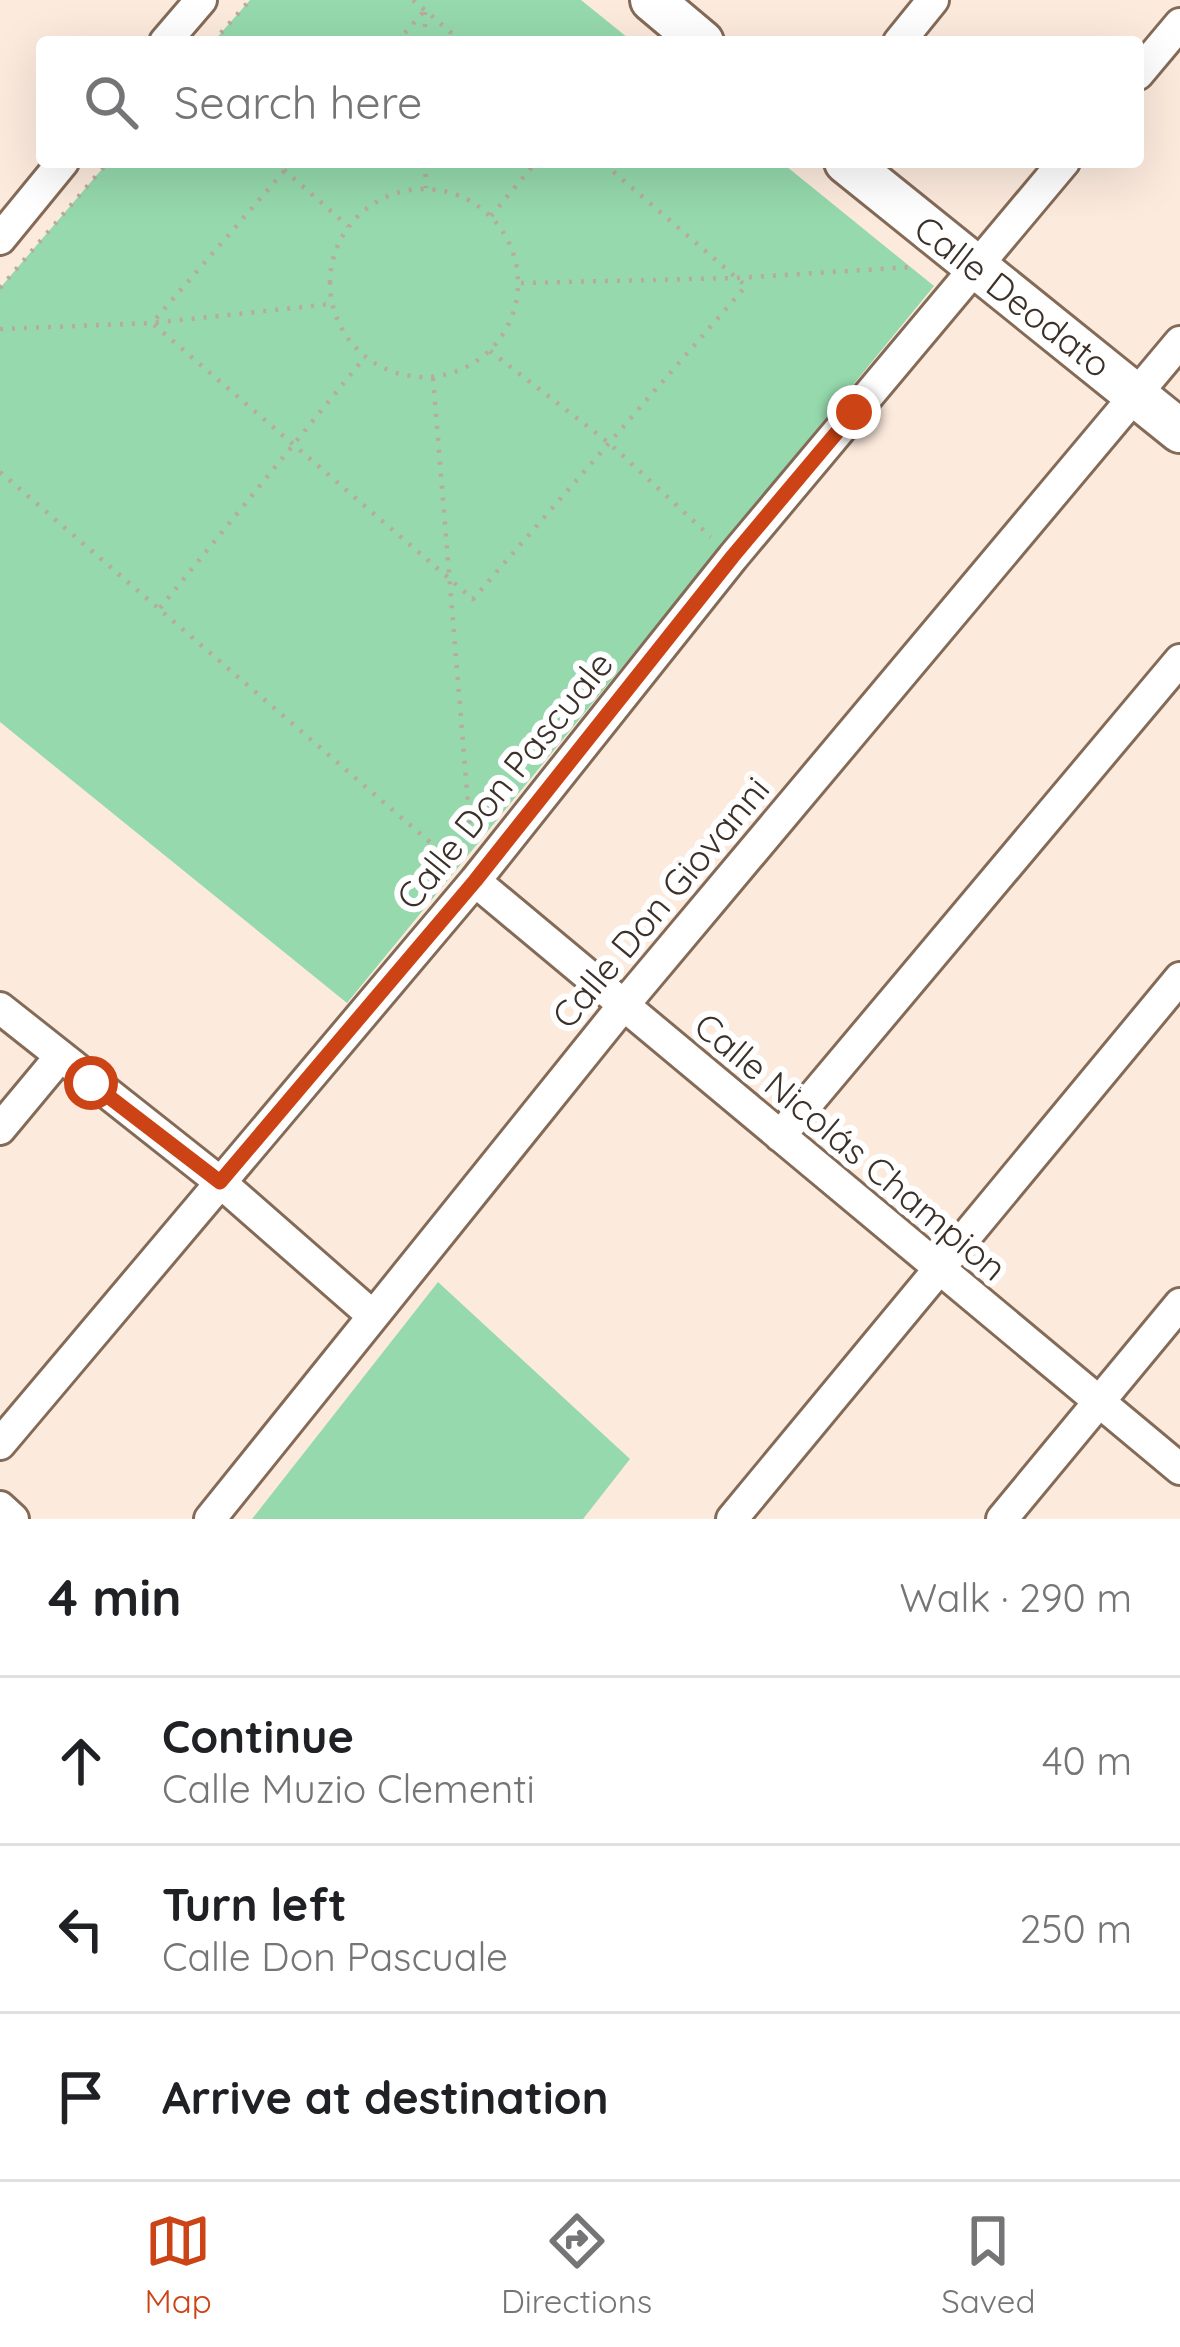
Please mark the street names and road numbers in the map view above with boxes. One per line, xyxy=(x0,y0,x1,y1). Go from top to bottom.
street label: Calle Deodato xyxy=(906,205,1120,387)
street label: Calle Don Pascuale xyxy=(386,642,622,918)
street label: Calle Don Giovanni xyxy=(542,767,778,1037)
street label: Calle Nicolás Champion xyxy=(686,1002,1016,1290)

